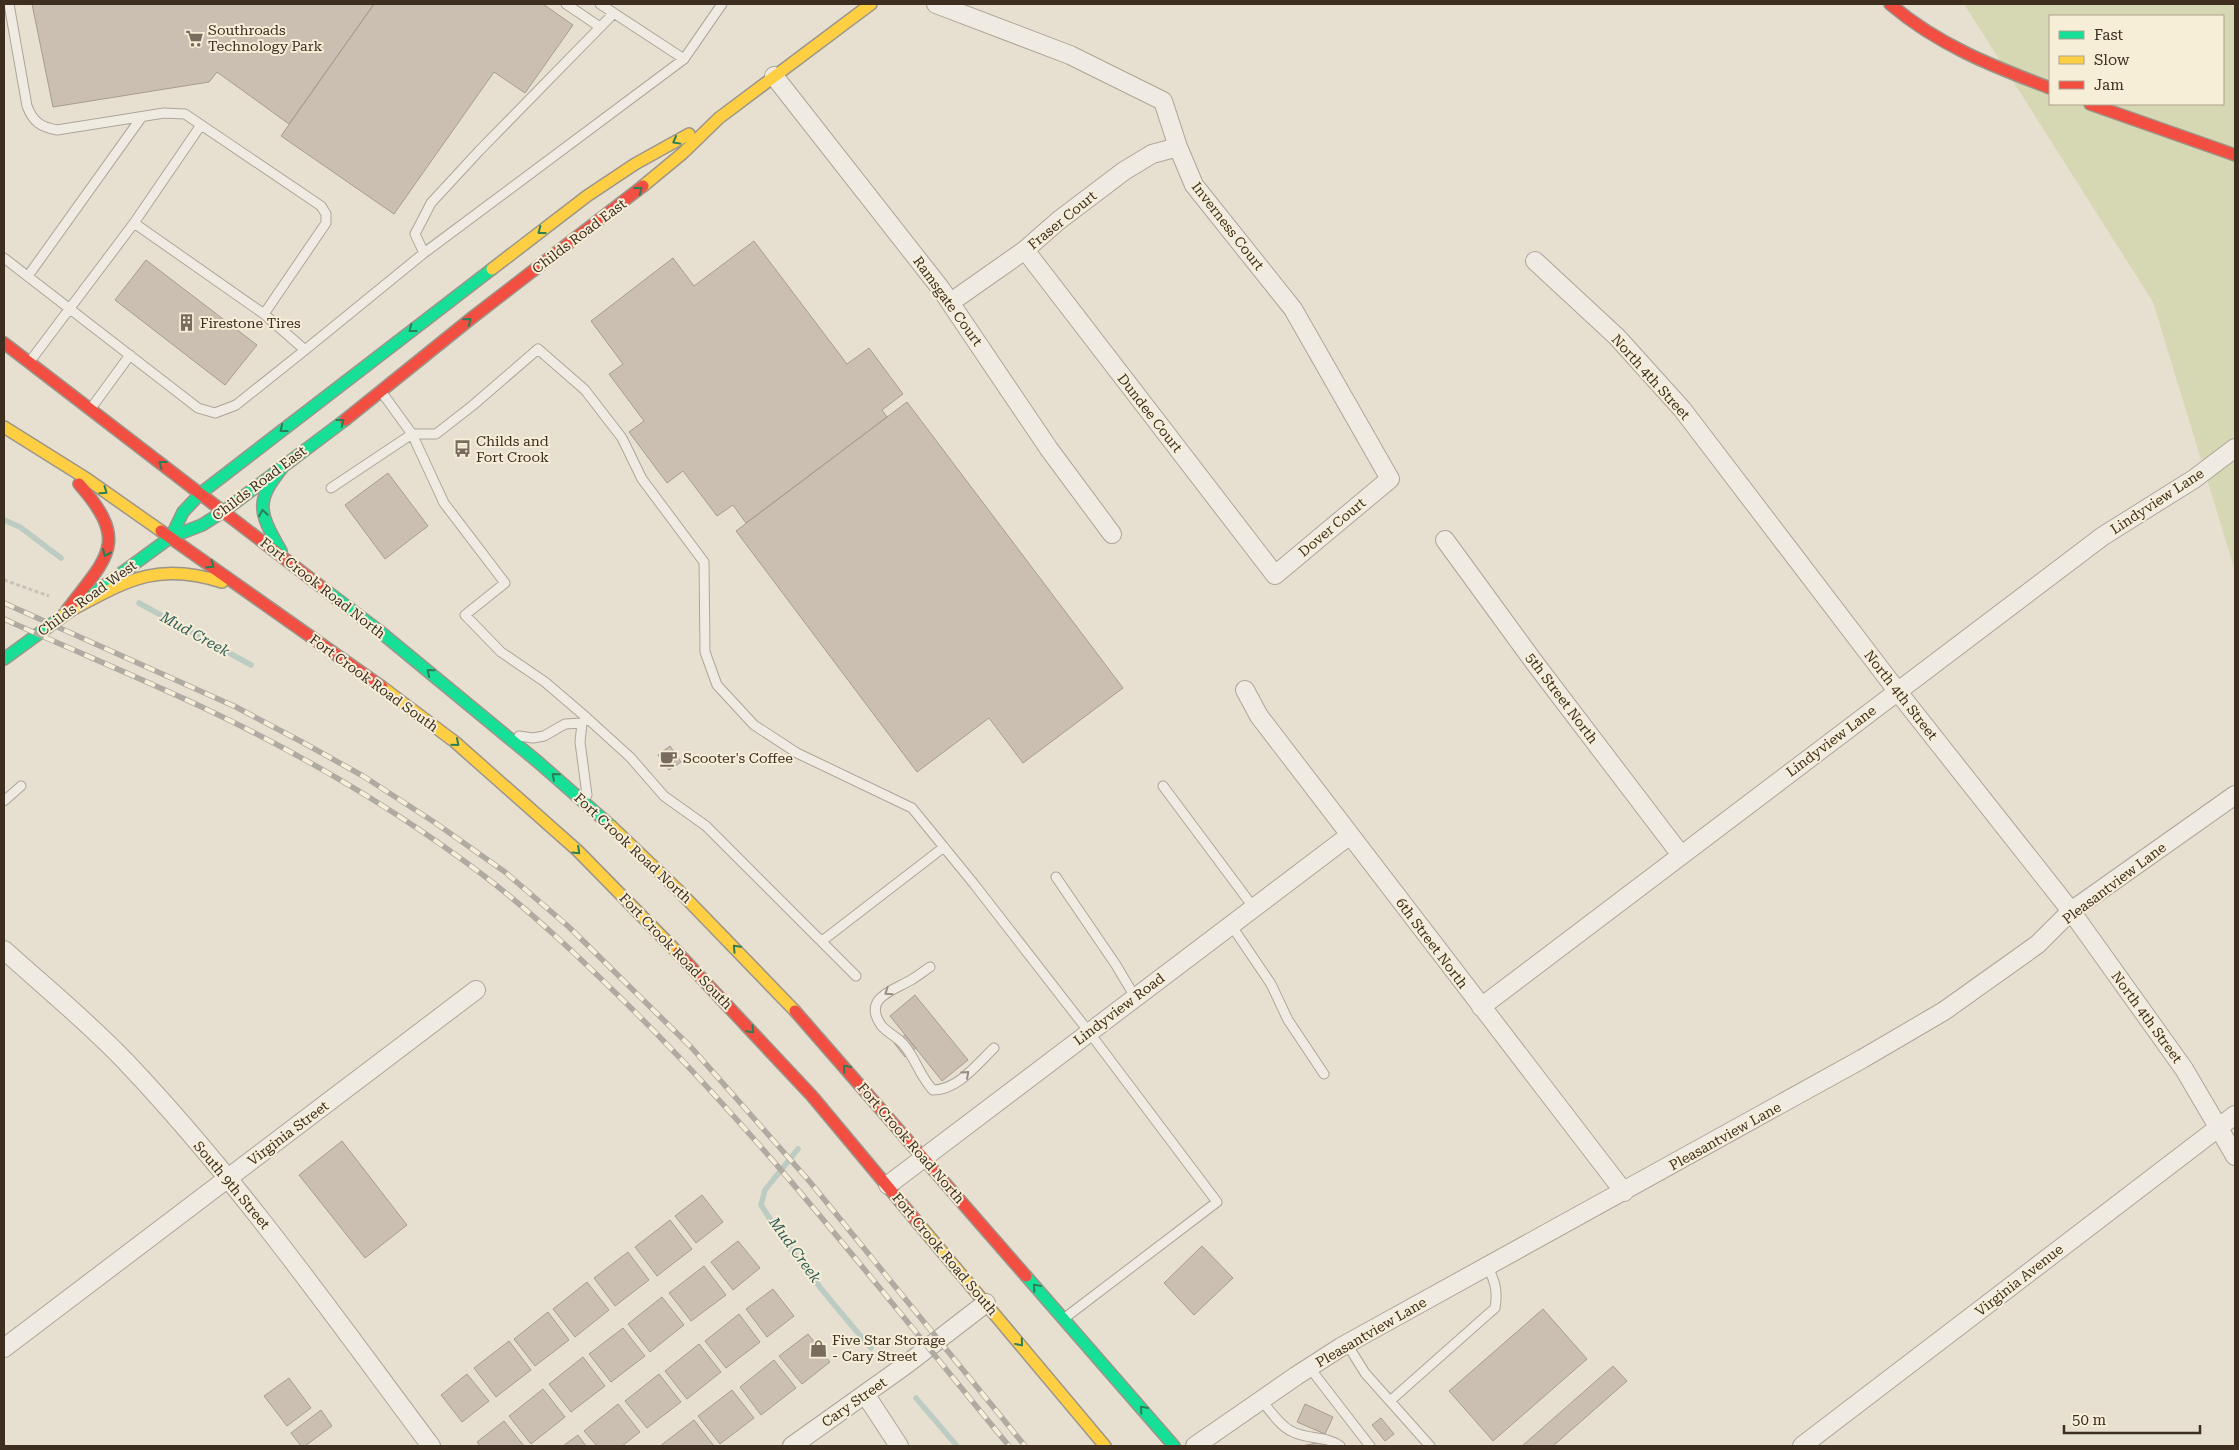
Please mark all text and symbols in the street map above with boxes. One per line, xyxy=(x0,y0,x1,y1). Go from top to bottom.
legend xyxy=(2049,15,2224,105)
place label: Southroads Technology Park xyxy=(208,22,322,54)
text: Fast xyxy=(2094,26,2124,44)
supermarket icon: Southroads Technology Park xyxy=(184,28,204,48)
text: Slow xyxy=(2094,51,2130,69)
text: Jam xyxy=(2094,76,2124,94)
one-way arrow xyxy=(672,135,681,145)
street label: Inverness Court xyxy=(1189,179,1267,273)
street label: Fraser Court xyxy=(1024,187,1100,253)
one-way arrow xyxy=(633,188,642,196)
street label: Childs Road East xyxy=(529,195,629,277)
one-way arrow xyxy=(538,225,547,233)
street label: Ramsgate Court xyxy=(910,253,986,349)
building icon: Firestone Tires xyxy=(176,313,196,333)
place label: Firestone Tires xyxy=(200,315,301,331)
one-way arrow xyxy=(462,319,471,327)
one-way arrow xyxy=(409,324,418,332)
street label: North 4th Street xyxy=(1609,331,1693,423)
street label: Dundee Court xyxy=(1114,371,1186,455)
one-way arrow xyxy=(335,419,345,428)
one-way arrow xyxy=(280,423,289,432)
place label: Childs and Fort Crook xyxy=(476,433,549,465)
bus stop icon: Childs and Fort Crook xyxy=(452,439,472,459)
street label: Childs Road East xyxy=(209,442,309,524)
one-way arrow xyxy=(159,461,168,469)
street label: Lindyview Lane xyxy=(2107,465,2207,537)
one-way arrow xyxy=(98,485,108,494)
street label: Dover Court xyxy=(1295,494,1369,560)
one-way arrow xyxy=(259,509,269,518)
street label: Fort Crook Road North xyxy=(257,534,389,642)
one-way arrow xyxy=(102,548,113,557)
street label: Childs Road West xyxy=(34,557,140,639)
one-way arrow xyxy=(205,559,215,568)
water label: Mud Creek xyxy=(156,607,233,661)
street label: Fort Crook Road South xyxy=(307,631,441,735)
street label: North 4th Street xyxy=(1861,647,1941,743)
street label: 5th Street North xyxy=(1523,650,1601,746)
one-way arrow xyxy=(427,670,436,678)
street label: Lindyview Lane xyxy=(1783,702,1879,780)
one-way arrow xyxy=(450,738,459,747)
cafe icon: Scooter's Coffee xyxy=(659,748,679,768)
place label: Scooter's Coffee xyxy=(683,750,793,766)
one-way arrow xyxy=(551,773,560,782)
street label: Fort Crook Road North xyxy=(571,790,695,906)
street label: Pleasantview Lane xyxy=(2059,839,2169,927)
one-way arrow xyxy=(572,845,581,854)
street label: Fort Crook Road South xyxy=(616,890,736,1012)
street label: 6th Street North xyxy=(1393,895,1471,991)
one-way arrow xyxy=(733,945,742,954)
street label: North 4th Street xyxy=(2108,968,2186,1066)
street label: Lindyview Road xyxy=(1070,970,1168,1048)
one-way arrow xyxy=(885,985,894,995)
one-way arrow xyxy=(745,1025,754,1034)
one-way arrow xyxy=(843,1065,852,1074)
one-way arrow xyxy=(960,1071,969,1080)
street label: Fort Crook Road North xyxy=(854,1080,968,1206)
street label: Virginia Street xyxy=(244,1097,332,1169)
street label: Pleasantview Lane xyxy=(1666,1098,1784,1173)
street label: South 9th Street xyxy=(191,1138,273,1232)
street label: Fort Crook Road South xyxy=(889,1190,1001,1318)
water label: Mud Creek xyxy=(765,1213,825,1287)
street label: Virginia Avenue xyxy=(1972,1241,2066,1319)
one-way arrow xyxy=(1033,1283,1042,1292)
street label: Pleasantview Lane xyxy=(1313,1294,1430,1370)
place label: Five Star Storage - Cary Street xyxy=(832,1332,946,1364)
shop icon: Five Star Storage - Cary Street xyxy=(808,1338,828,1358)
one-way arrow xyxy=(1014,1338,1023,1347)
street label: Cary Street xyxy=(818,1374,890,1430)
scale bar xyxy=(2064,1402,2200,1434)
one-way arrow xyxy=(1139,1406,1148,1415)
text: 50 m xyxy=(2072,1411,2107,1429)

